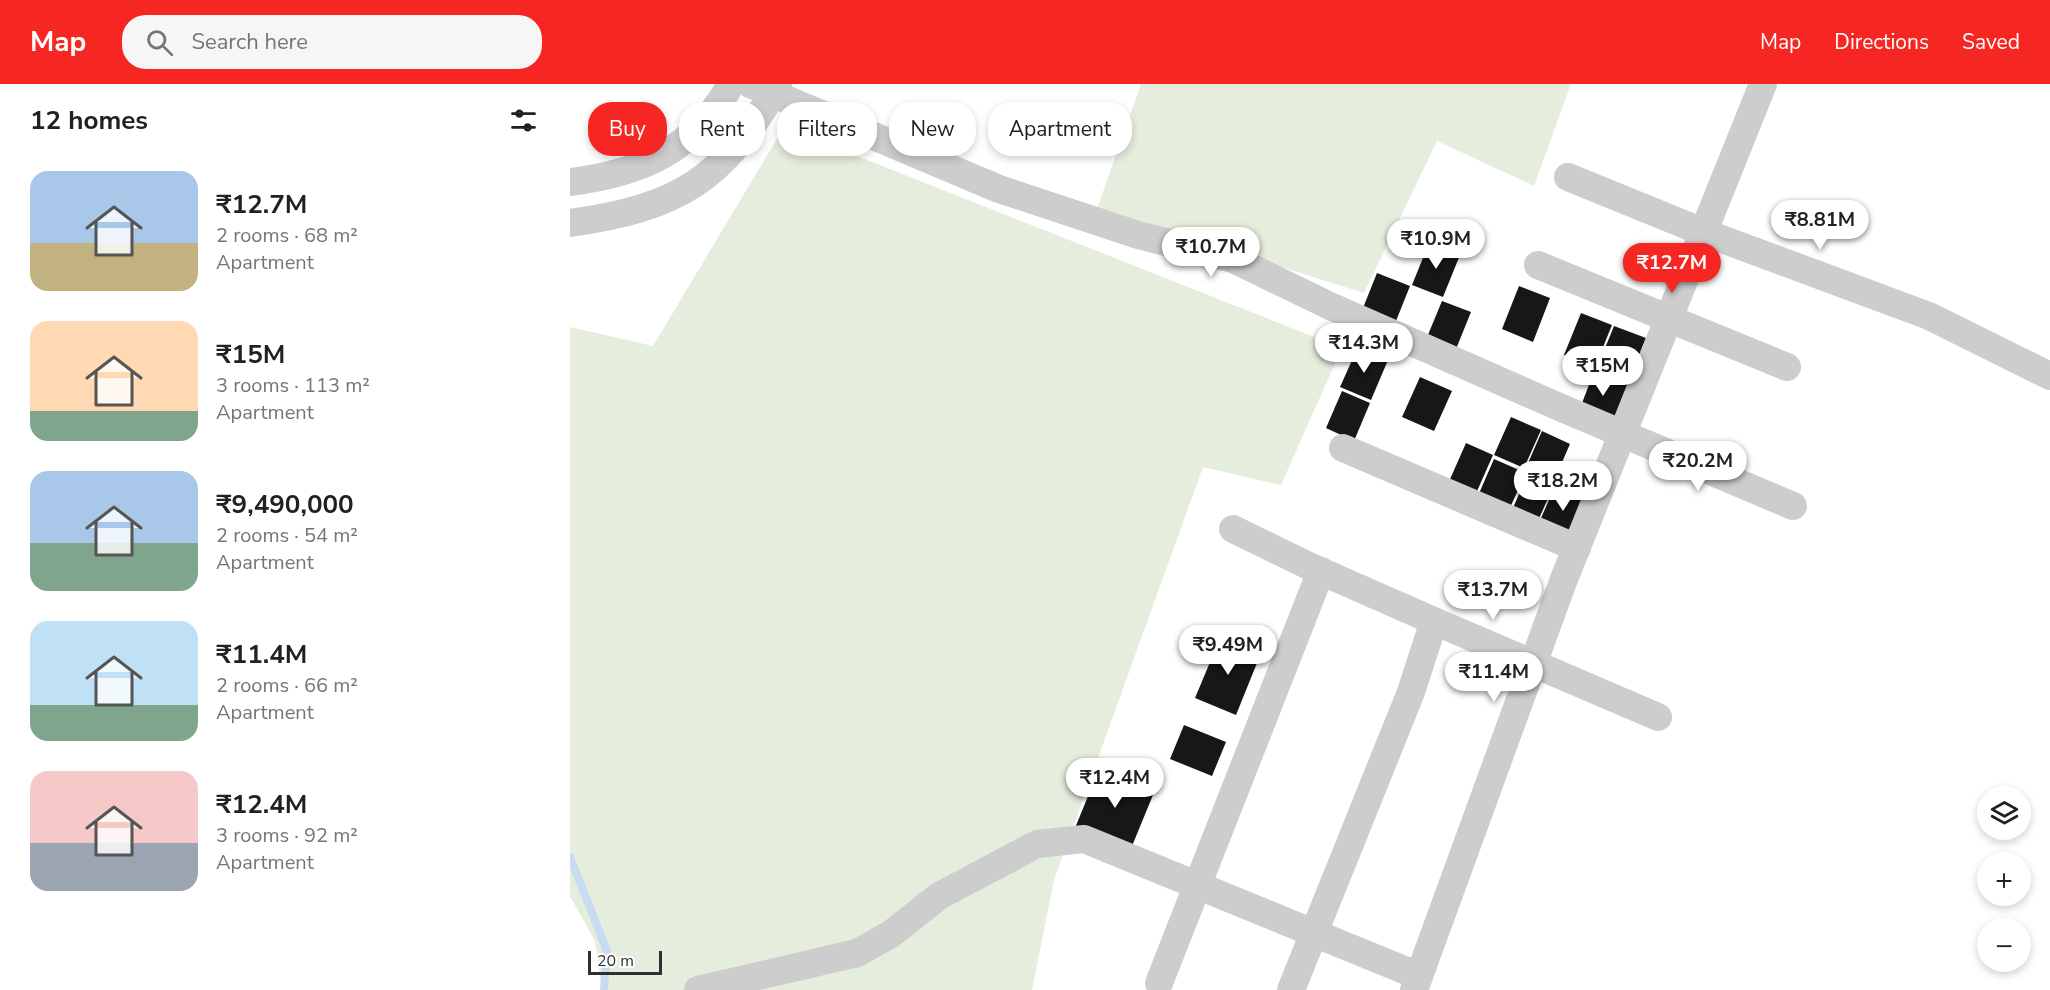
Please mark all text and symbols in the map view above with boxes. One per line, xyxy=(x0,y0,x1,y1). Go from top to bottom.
search box xyxy=(122,15,542,69)
text: Map xyxy=(30,23,86,61)
icon: search xyxy=(143,26,176,59)
text: Search here xyxy=(191,27,308,57)
text: Map xyxy=(1760,28,1801,56)
text: Directions xyxy=(1834,28,1929,56)
text: Saved xyxy=(1962,28,2020,56)
chip: Buy xyxy=(588,102,667,156)
chip: Rent xyxy=(679,102,765,156)
chip: Filters xyxy=(777,102,877,156)
chip: New xyxy=(889,102,976,156)
chip: Apartment xyxy=(988,102,1132,156)
text: 12 homes xyxy=(30,103,148,138)
icon: filters xyxy=(507,104,540,137)
text: ₹12.7M xyxy=(216,187,307,222)
icon: home xyxy=(78,195,150,267)
pin: ₹8.81M xyxy=(1771,200,1869,251)
text: ₹8.81M xyxy=(1785,206,1855,233)
pin: ₹10.9M xyxy=(1387,219,1485,270)
text: 2 rooms · 68 m² xyxy=(216,222,358,249)
text: ₹10.9M xyxy=(1401,225,1471,252)
pin: ₹10.7M xyxy=(1162,227,1260,278)
text: ₹10.7M xyxy=(1176,233,1246,260)
pin: ₹12.7M xyxy=(1623,243,1721,294)
text: Apartment xyxy=(216,249,314,276)
text: ₹12.7M xyxy=(1637,249,1707,276)
pin: ₹14.3M xyxy=(1315,323,1413,374)
text: ₹14.3M xyxy=(1329,329,1399,356)
text: ₹15M xyxy=(216,337,285,372)
icon: home xyxy=(78,345,150,417)
pin: ₹15M xyxy=(1567,346,1639,397)
text: ₹15M xyxy=(1576,352,1630,379)
text: 3 rooms · 113 m² xyxy=(216,372,370,399)
text: Apartment xyxy=(216,399,314,426)
pin: ₹20.2M xyxy=(1649,441,1747,492)
text: ₹20.2M xyxy=(1663,447,1733,474)
pin: ₹18.2M xyxy=(1514,461,1612,512)
text: ₹18.2M xyxy=(1528,467,1598,494)
text: ₹9,490,000 xyxy=(216,487,354,522)
icon: home xyxy=(78,495,150,567)
text: 2 rooms · 54 m² xyxy=(216,522,358,549)
text: Apartment xyxy=(216,549,314,576)
pin: ₹13.7M xyxy=(1444,570,1542,621)
text: ₹13.7M xyxy=(1458,576,1528,603)
pin: ₹9.49M xyxy=(1179,625,1277,676)
text: ₹9.49M xyxy=(1193,631,1263,658)
text: ₹11.4M xyxy=(216,637,307,672)
icon: home xyxy=(78,645,150,717)
pin: ₹11.4M xyxy=(1445,652,1543,703)
text: ₹11.4M xyxy=(1459,658,1529,685)
text: 2 rooms · 66 m² xyxy=(216,672,358,699)
text: Apartment xyxy=(216,699,314,726)
pin: ₹12.4M xyxy=(1066,758,1164,809)
text: ₹12.4M xyxy=(1080,764,1150,791)
map controls xyxy=(1977,786,2031,972)
button: layers xyxy=(1977,786,2031,840)
text: ₹12.4M xyxy=(216,787,307,822)
icon: home xyxy=(78,795,150,867)
text: 3 rooms · 92 m² xyxy=(216,822,358,849)
text: Apartment xyxy=(216,849,314,876)
button: + xyxy=(1977,852,2031,906)
button: − xyxy=(1977,918,2031,972)
scale bar xyxy=(588,948,662,976)
text: 20 m xyxy=(597,950,634,972)

